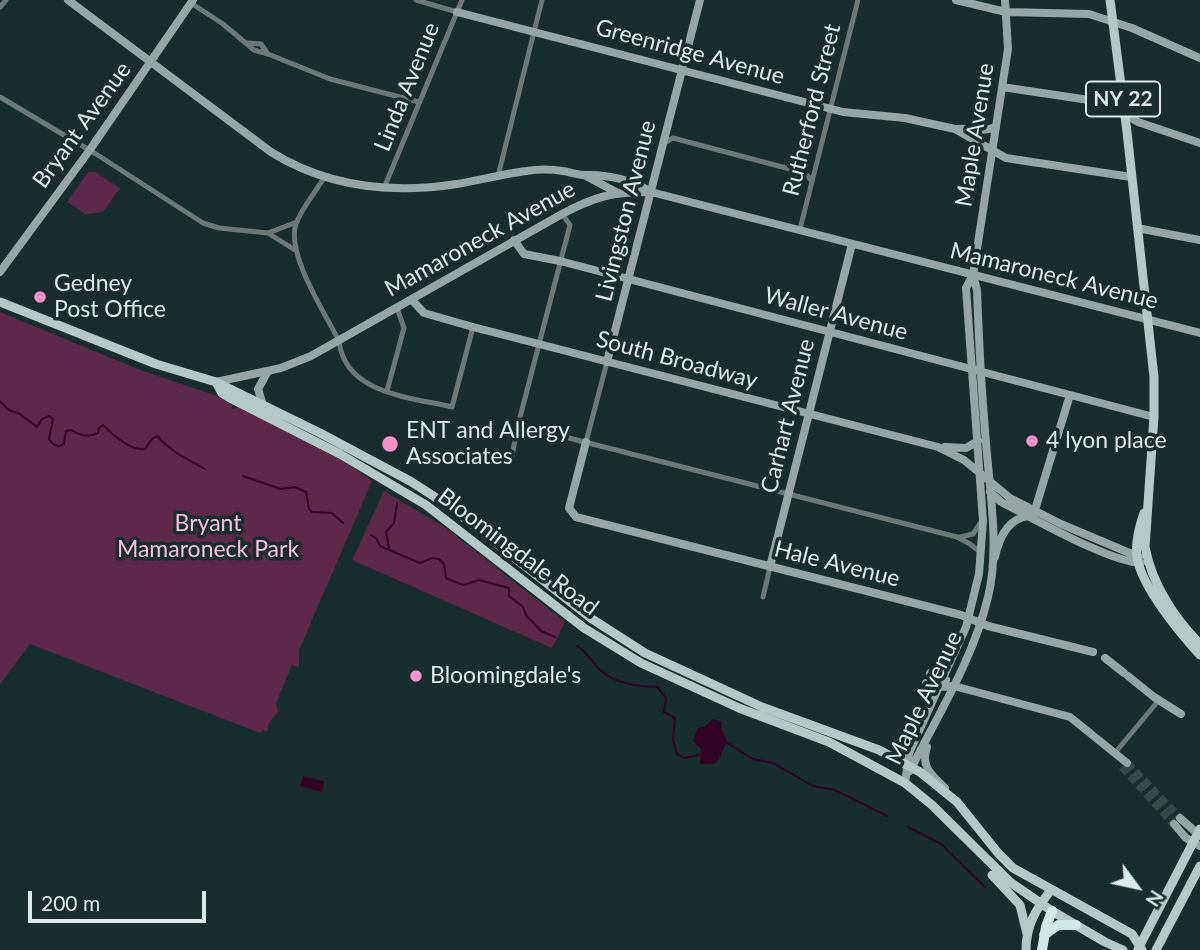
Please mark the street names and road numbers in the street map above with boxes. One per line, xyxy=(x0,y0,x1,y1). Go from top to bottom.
street label: Greenridge Avenue xyxy=(593,14,787,90)
street label: Linda Avenue xyxy=(369,19,445,155)
street label: Rutherford Street xyxy=(777,21,847,199)
street label: Bryant Avenue xyxy=(27,57,137,193)
street label: Maple Avenue xyxy=(950,61,1000,209)
road number: NY 22 xyxy=(1086,82,1160,116)
street label: Livingston Avenue xyxy=(590,118,662,304)
street label: Mamaroneck Avenue xyxy=(380,175,580,303)
street label: Mamaroneck Avenue xyxy=(947,237,1161,315)
street label: Waller Avenue xyxy=(761,282,911,346)
street label: South Broadway xyxy=(593,325,761,395)
street label: Carhart Avenue xyxy=(755,336,821,496)
street label: Bloomingdale Road xyxy=(432,483,604,621)
street label: Hale Avenue xyxy=(771,535,903,593)
street label: Maple Avenue xyxy=(880,627,968,769)

